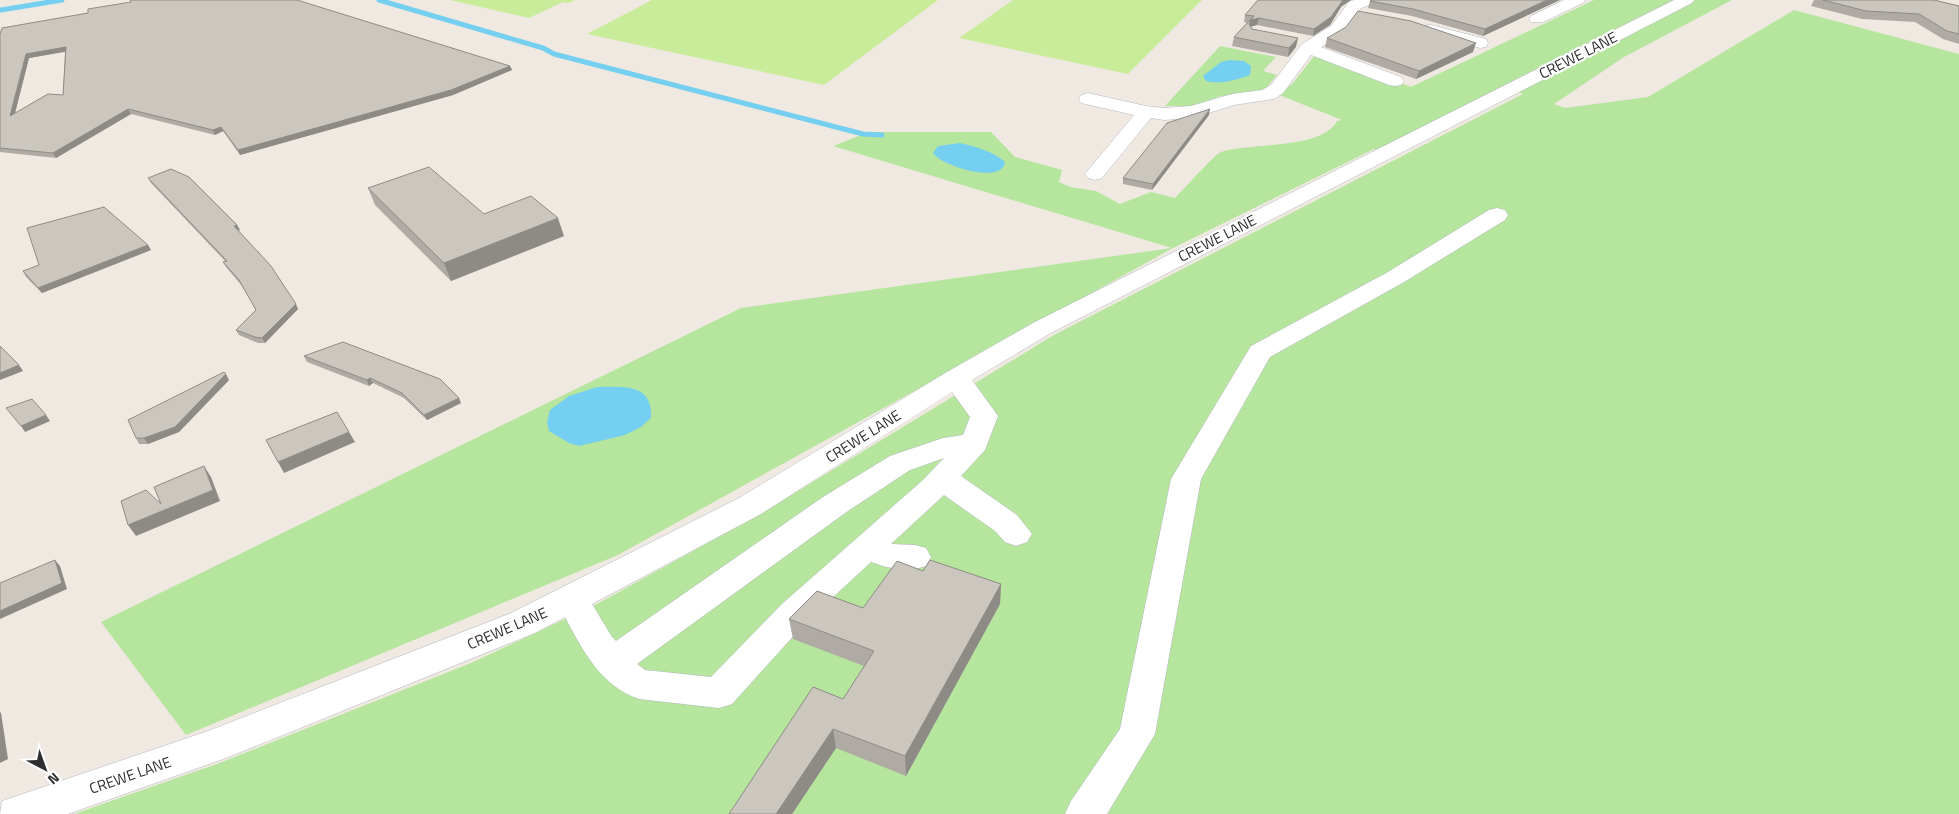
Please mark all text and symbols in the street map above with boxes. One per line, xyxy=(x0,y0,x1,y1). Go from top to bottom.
street label: CREWE LANE xyxy=(1535,25,1621,85)
street label: CREWE LANE xyxy=(1174,208,1260,268)
street label: CREWE LANE xyxy=(821,404,905,468)
street label: CREWE LANE xyxy=(463,601,551,655)
north arrow xyxy=(20,744,70,794)
street label: CREWE LANE xyxy=(86,750,174,800)
text: N xyxy=(43,768,64,790)

